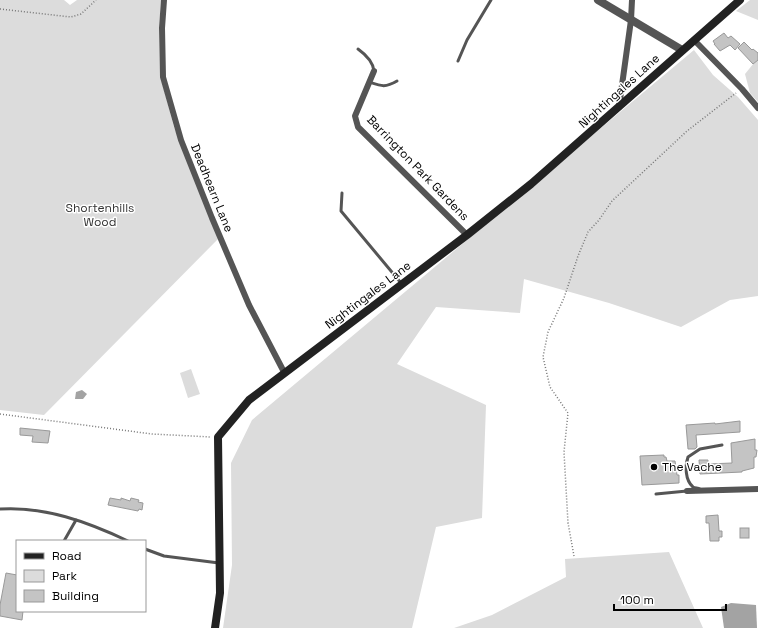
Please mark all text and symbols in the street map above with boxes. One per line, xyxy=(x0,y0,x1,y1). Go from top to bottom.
street label: Nightingales Lane xyxy=(575,50,663,132)
street label: Barrington Park Gardens xyxy=(363,112,473,224)
street label: Deadhearn Lane xyxy=(187,142,237,234)
park label: Shortenhills Wood xyxy=(66,200,134,230)
street label: Nightingales Lane xyxy=(322,257,414,333)
place label: The Vache xyxy=(662,459,722,475)
marker: The Vache xyxy=(649,462,659,472)
legend xyxy=(16,540,146,612)
text: Road xyxy=(52,548,81,564)
text: Park xyxy=(52,568,77,584)
scale bar xyxy=(614,586,726,612)
text: Building xyxy=(52,588,99,604)
text: 100 m xyxy=(620,592,654,608)

